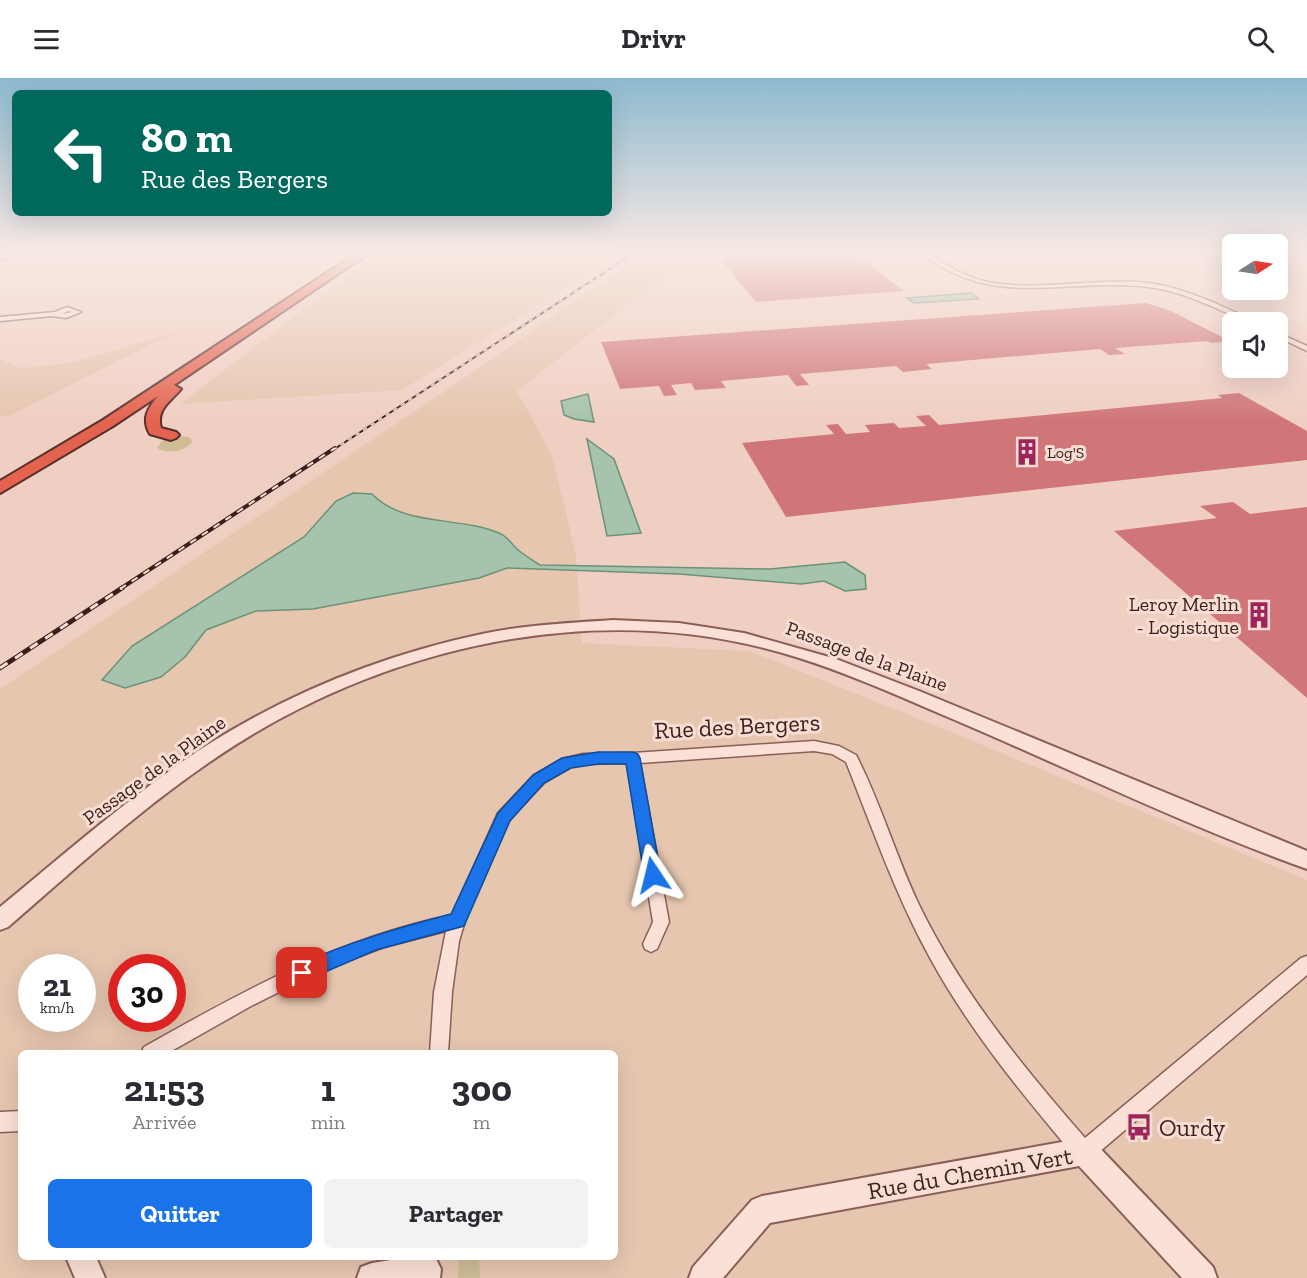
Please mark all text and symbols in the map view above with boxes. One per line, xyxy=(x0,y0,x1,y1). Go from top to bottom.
icon: menu xyxy=(30,23,63,56)
text: Drivr xyxy=(621,23,686,55)
icon: search xyxy=(1244,23,1277,56)
text: 80 m xyxy=(141,112,232,163)
icon: left xyxy=(42,114,120,192)
text: Rue des Bergers xyxy=(141,163,328,195)
north arrow xyxy=(1222,234,1288,300)
map controls xyxy=(1222,234,1288,378)
button: sound xyxy=(1222,312,1288,378)
building icon: Log'S xyxy=(1012,437,1042,467)
place label: Log'S xyxy=(1047,443,1084,462)
place label: Leroy Merlin - Logistique xyxy=(1129,592,1240,639)
building icon: Leroy Merlin - Logistique xyxy=(1244,600,1274,630)
street label: Passage de la Plaine xyxy=(783,616,951,696)
street label: Rue des Bergers xyxy=(653,707,821,745)
street label: Passage de la Plaine xyxy=(78,710,230,830)
position arrow xyxy=(621,843,685,907)
pin xyxy=(276,947,327,998)
speed limit sign: 30 xyxy=(108,954,186,1032)
icon: arrive xyxy=(285,956,318,989)
text: 21 xyxy=(43,968,71,1004)
text: km/h xyxy=(40,999,74,1017)
text: 21:53 xyxy=(124,1067,205,1110)
text: 1 xyxy=(321,1067,335,1110)
text: 300 xyxy=(451,1067,512,1110)
text: Arrivée xyxy=(133,1110,196,1134)
text: min xyxy=(311,1110,345,1134)
text: m xyxy=(473,1110,490,1134)
bus stop icon: Ourdy xyxy=(1124,1112,1154,1142)
place label: Ourdy xyxy=(1159,1113,1226,1142)
street label: Rue du Chemin Vert xyxy=(865,1141,1075,1205)
button: Quitter xyxy=(48,1179,312,1248)
button: Partager xyxy=(324,1179,588,1248)

